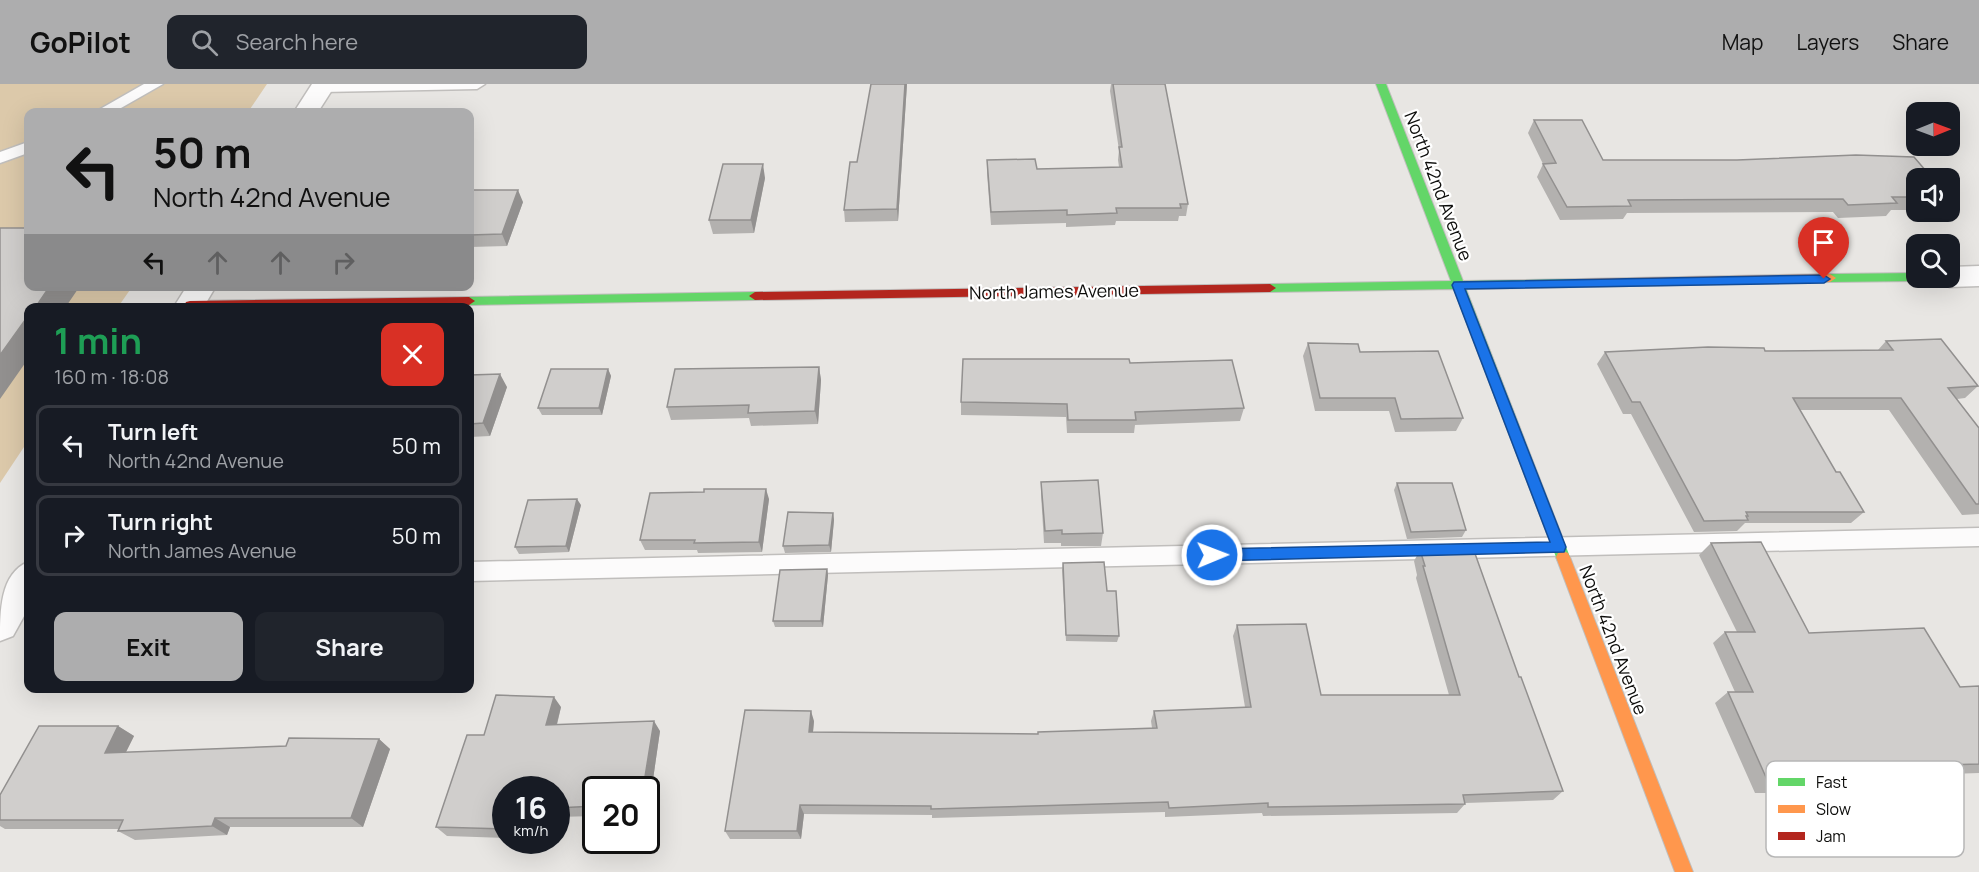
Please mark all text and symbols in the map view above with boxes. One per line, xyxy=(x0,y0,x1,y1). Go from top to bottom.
search box xyxy=(167,15,587,69)
text: GoPilot xyxy=(30,23,131,61)
icon: search xyxy=(188,26,221,59)
text: Search here xyxy=(236,27,358,57)
text: Map xyxy=(1722,28,1763,56)
text: Layers xyxy=(1796,28,1859,56)
text: Share xyxy=(1892,28,1949,56)
north arrow xyxy=(1906,102,1960,156)
map controls xyxy=(1906,102,1960,288)
street label: North 42nd Avenue xyxy=(1399,108,1479,264)
text: 50 m xyxy=(153,123,251,181)
icon: left xyxy=(54,132,132,210)
button: sound xyxy=(1906,168,1960,222)
text: North 42nd Avenue xyxy=(153,178,391,215)
pin xyxy=(1798,217,1849,279)
icon: arrive xyxy=(1807,226,1840,259)
button: search xyxy=(1906,234,1960,288)
icon: left xyxy=(138,246,171,279)
icon: ahead xyxy=(201,246,234,279)
icon: ahead xyxy=(264,246,297,279)
icon: right xyxy=(327,246,360,279)
street label: North James Avenue xyxy=(969,278,1139,304)
text: 1 min xyxy=(54,316,142,365)
button: close xyxy=(381,323,444,386)
text: 160 m · 18:08 xyxy=(54,363,169,390)
text: Turn left xyxy=(108,417,198,447)
icon: left xyxy=(57,429,90,462)
text: 50 m xyxy=(392,431,441,461)
text: North 42nd Avenue xyxy=(108,447,284,474)
text: Turn right xyxy=(108,507,213,537)
icon: right xyxy=(57,519,90,552)
text: 50 m xyxy=(392,521,441,551)
position arrow xyxy=(1180,523,1244,587)
text: North James Avenue xyxy=(108,537,297,564)
street label: North 42nd Avenue xyxy=(1574,562,1654,718)
button: Exit xyxy=(54,612,243,681)
button: Share xyxy=(255,612,444,681)
legend xyxy=(1766,761,1964,857)
text: Fast xyxy=(1816,771,1847,793)
speed limit sign: 20 xyxy=(582,776,660,854)
text: 16 xyxy=(515,787,547,828)
text: Slow xyxy=(1816,798,1851,820)
text: km/h xyxy=(514,820,548,841)
text: Jam xyxy=(1816,825,1846,847)

